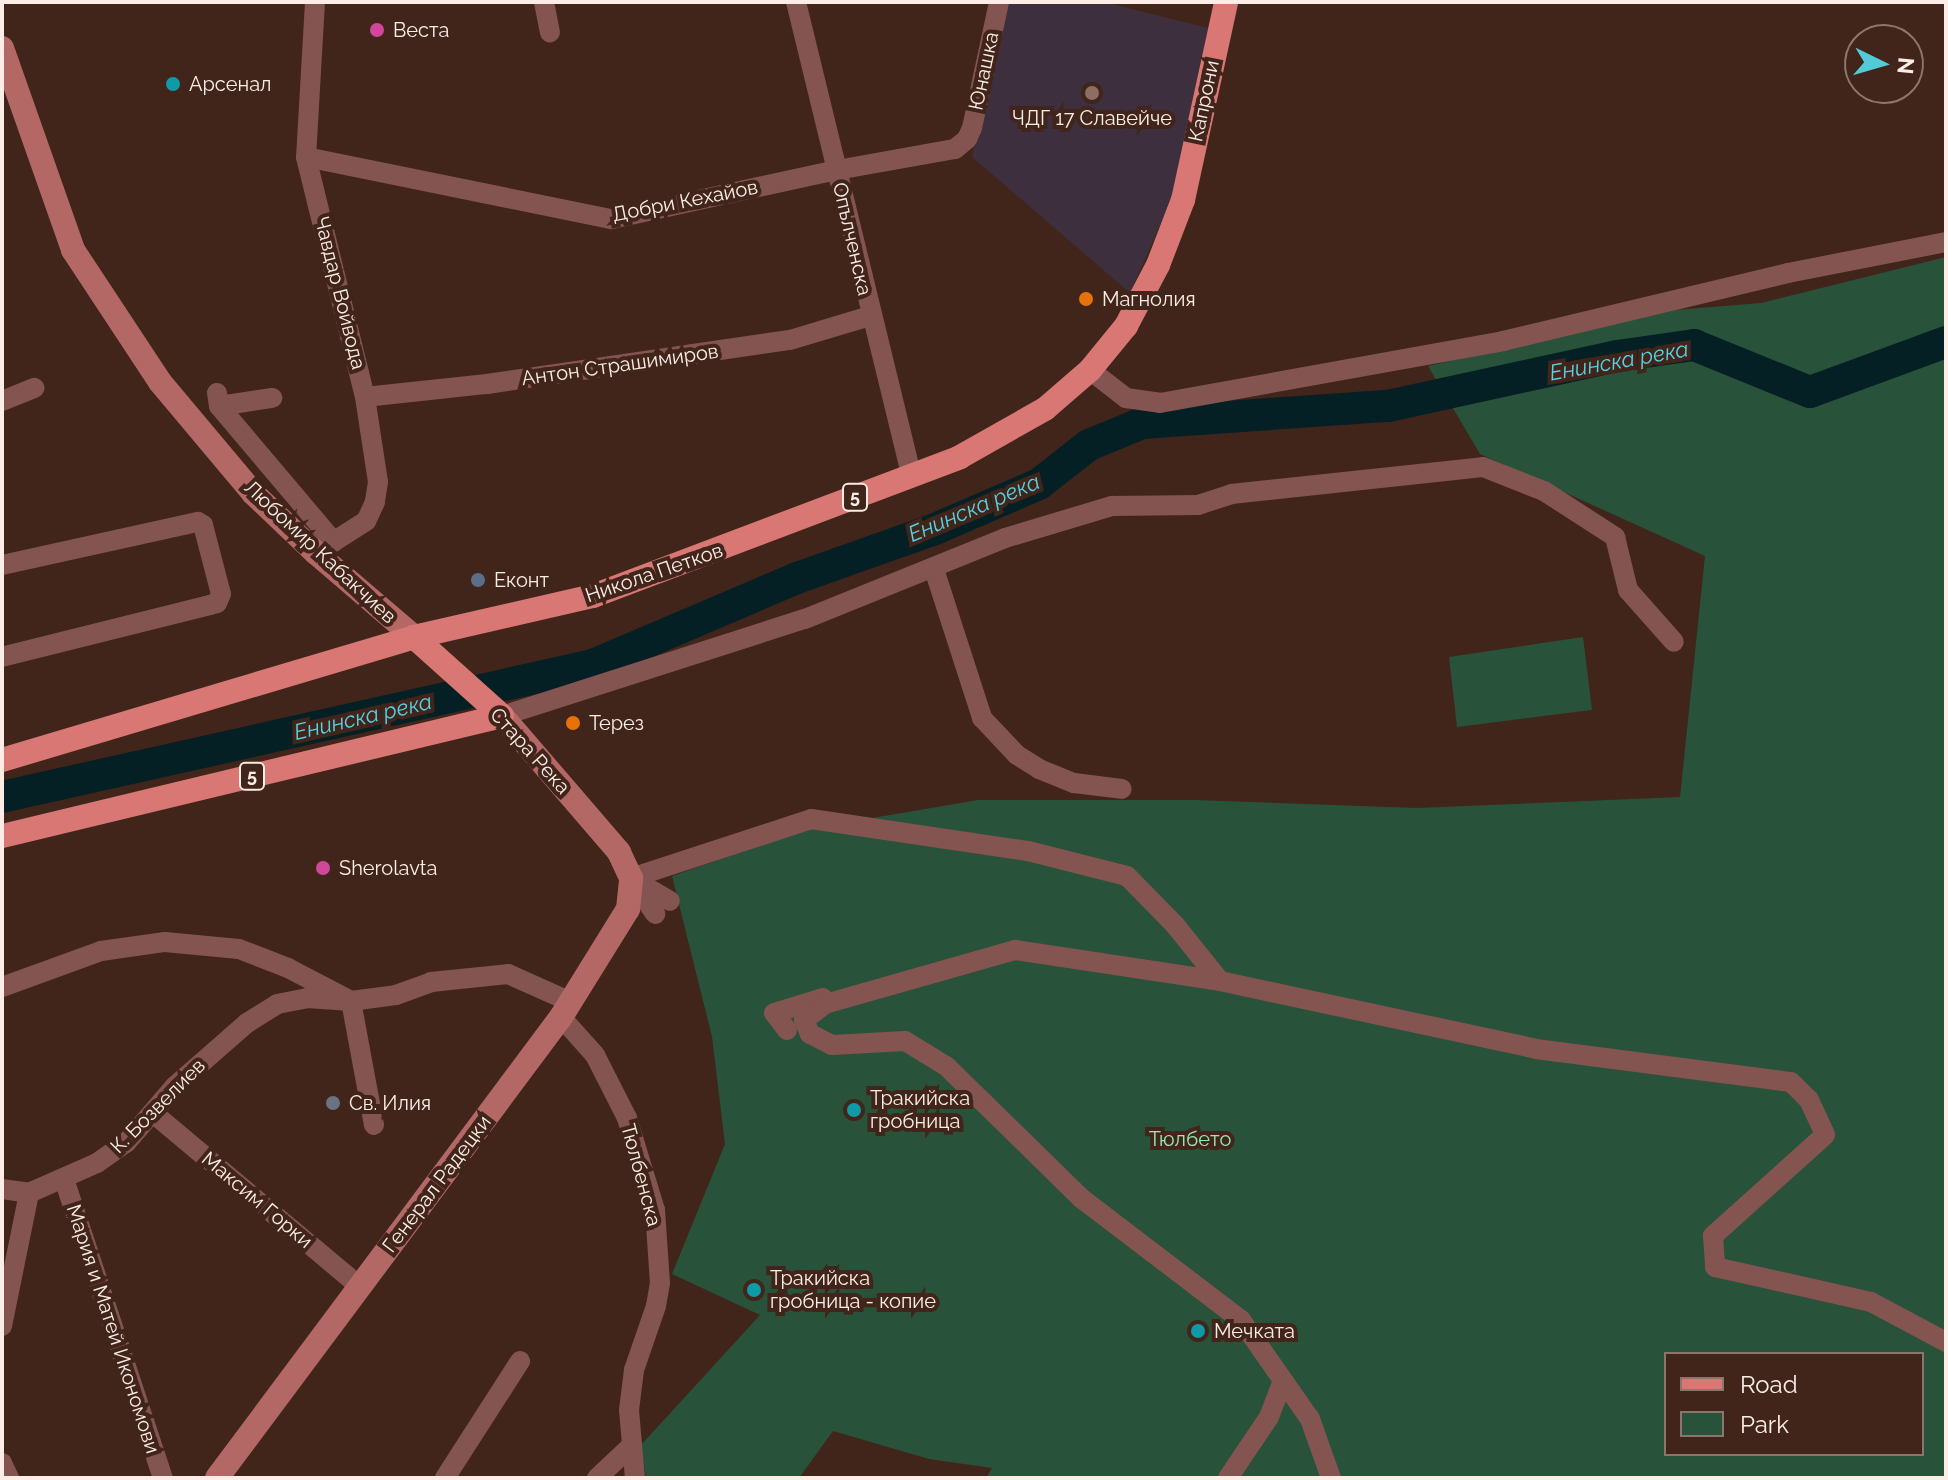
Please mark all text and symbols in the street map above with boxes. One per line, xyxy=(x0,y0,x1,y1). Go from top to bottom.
place label: Веста xyxy=(393,18,449,42)
marker: Веста xyxy=(368,21,386,39)
north arrow xyxy=(1844,24,1924,104)
street label: Юнашка xyxy=(964,30,1004,112)
text: N xyxy=(1892,56,1920,75)
street label: Капрони xyxy=(1184,58,1224,144)
place label: Арсенал xyxy=(189,72,271,96)
marker: Арсенал xyxy=(164,75,182,93)
marker: ЧДГ 17 Славейче xyxy=(1083,84,1101,102)
place label: ЧДГ 17 Славейче xyxy=(1012,106,1172,130)
street label: Добри Кехайов xyxy=(610,175,760,227)
street label: Опълченска xyxy=(827,180,877,298)
street label: Чавдар Войвода xyxy=(309,214,371,372)
place label: Магнолия xyxy=(1102,287,1196,311)
marker: Магнолия xyxy=(1077,290,1095,308)
water label: Енинска река xyxy=(1547,336,1691,386)
street label: Антон Страшимиров xyxy=(520,339,720,391)
water label: Енинска река xyxy=(904,468,1044,548)
street label: Любомир Кабакчиев xyxy=(239,475,401,629)
road number: 5 xyxy=(841,483,869,511)
street label: Никола Петков xyxy=(582,538,726,608)
place label: Еконт xyxy=(494,568,549,592)
marker: Еконт xyxy=(469,571,487,589)
water label: Енинска река xyxy=(291,688,435,746)
street label: Стара Река xyxy=(485,703,575,799)
place label: Терез xyxy=(589,711,644,735)
marker: Терез xyxy=(564,714,582,732)
road number: 5 xyxy=(238,762,266,790)
place label: Sherolavta xyxy=(339,856,437,880)
marker: Sherolavta xyxy=(314,859,332,877)
street label: К. Бозвелиев xyxy=(106,1054,210,1158)
place label: Тракийска гробница xyxy=(870,1086,970,1133)
place label: Св. Илия xyxy=(349,1091,431,1115)
marker: Св. Илия xyxy=(324,1094,342,1112)
marker: Тракийска гробница xyxy=(845,1101,863,1119)
street label: Генерал Радецки xyxy=(378,1111,496,1257)
street label: Тюлбенска xyxy=(616,1121,666,1229)
park label: Тюлбето xyxy=(1149,1127,1231,1151)
street label: Максим Горки xyxy=(197,1147,317,1253)
street label: Мария и Матей Икономови xyxy=(61,1201,165,1457)
place label: Тракийска гробница - копие xyxy=(770,1266,936,1313)
marker: Тракийска гробница - копие xyxy=(745,1281,763,1299)
place label: Мечката xyxy=(1214,1319,1295,1343)
marker: Мечката xyxy=(1189,1322,1207,1340)
legend xyxy=(1664,1352,1924,1456)
text: Road xyxy=(1740,1370,1798,1399)
text: Park xyxy=(1740,1410,1789,1439)

